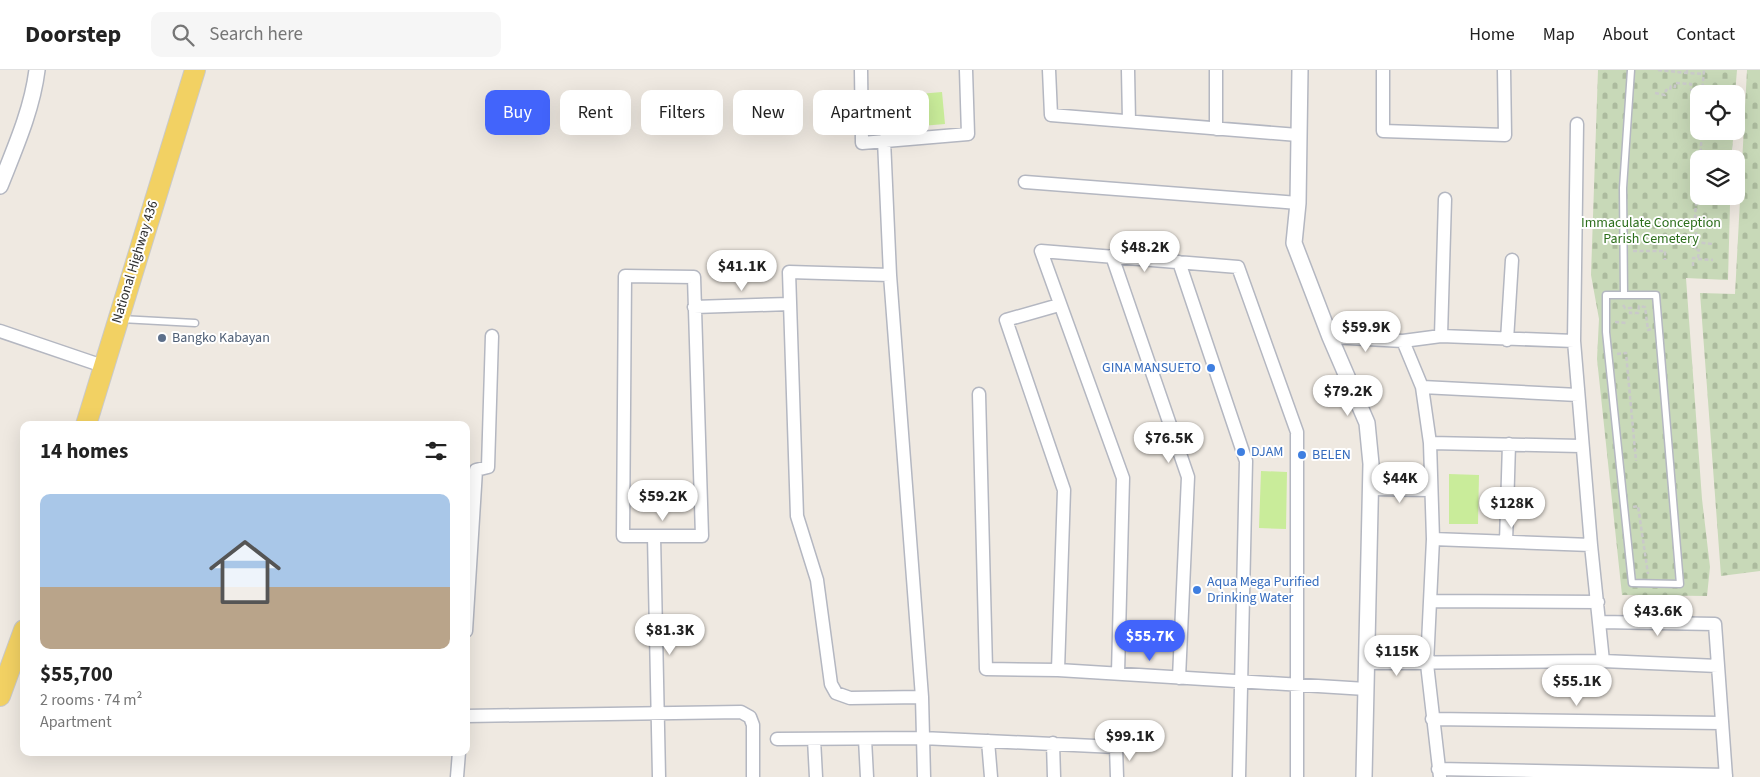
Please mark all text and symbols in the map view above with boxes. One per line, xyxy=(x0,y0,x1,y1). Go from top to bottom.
search box xyxy=(151,12,501,57)
text: Doorstep xyxy=(25,17,121,52)
icon: search xyxy=(169,21,197,49)
text: Search here xyxy=(209,21,303,48)
text: Home xyxy=(1469,22,1515,47)
text: Map xyxy=(1543,22,1575,47)
text: About xyxy=(1603,22,1648,47)
text: Contact xyxy=(1676,22,1735,47)
map controls xyxy=(1690,85,1745,205)
button: locate xyxy=(1690,85,1745,140)
chip: Buy xyxy=(485,90,550,135)
chip: Rent xyxy=(560,90,631,135)
chip: Filters xyxy=(641,90,723,135)
chip: New xyxy=(733,90,803,135)
chip: Apartment xyxy=(813,90,929,135)
button: layers xyxy=(1690,150,1745,205)
street label: National Highway 436 xyxy=(107,198,163,326)
park label: Immaculate Conception Parish Cemetery xyxy=(1581,213,1721,249)
pin: $48.2K xyxy=(1104,230,1186,273)
text: $48.2K xyxy=(1121,236,1169,258)
pin: $41.1K xyxy=(701,250,783,292)
text: $41.1K xyxy=(718,255,766,277)
pin: $59.9K xyxy=(1325,310,1407,353)
text: $59.9K xyxy=(1342,316,1390,338)
place label: Bangko Kabayan xyxy=(172,328,270,348)
marker: Bangko Kabayan xyxy=(156,332,168,344)
place label: GINA MANSUETO xyxy=(1102,358,1201,378)
marker: GINA MANSUETO xyxy=(1205,362,1217,374)
pin: $79.2K xyxy=(1307,374,1389,417)
text: $79.2K xyxy=(1324,380,1372,402)
pin: $76.5K xyxy=(1128,422,1210,464)
text: $76.5K xyxy=(1145,427,1193,449)
text: 14 homes xyxy=(40,436,128,466)
icon: filters xyxy=(422,437,450,465)
place label: DJAM xyxy=(1251,442,1284,462)
place label: BELEN xyxy=(1312,445,1351,465)
marker: DJAM xyxy=(1235,446,1247,458)
marker: BELEN xyxy=(1296,449,1308,461)
pin: $44K xyxy=(1370,462,1430,504)
text: $44K xyxy=(1382,467,1418,489)
pin: $59.2K xyxy=(622,480,704,522)
text: $59.2K xyxy=(639,485,687,507)
pin: $128K xyxy=(1477,486,1547,529)
text: $128K xyxy=(1490,492,1534,514)
icon: home xyxy=(200,527,290,617)
place label: Aqua Mega Purified Drinking Water xyxy=(1207,572,1320,608)
marker: Aqua Mega Purified Drinking Water xyxy=(1191,584,1203,596)
pin: $43.6K xyxy=(1617,594,1699,637)
text: $43.6K xyxy=(1634,600,1682,622)
pin: $81.3K xyxy=(629,614,711,656)
text: $81.3K xyxy=(646,619,694,641)
pin: $55.7K xyxy=(1109,620,1191,662)
text: $55.7K xyxy=(1126,625,1174,647)
pin: $115K xyxy=(1362,634,1432,677)
text: $115K xyxy=(1375,640,1419,662)
text: $55,700 xyxy=(40,659,113,689)
pin: $55.1K xyxy=(1536,664,1618,707)
text: $55.1K xyxy=(1553,670,1601,692)
text: 2 rooms · 74 m² xyxy=(40,689,142,711)
text: Apartment xyxy=(40,711,112,733)
pin: $99.1K xyxy=(1089,720,1171,762)
text: $99.1K xyxy=(1106,725,1154,747)

